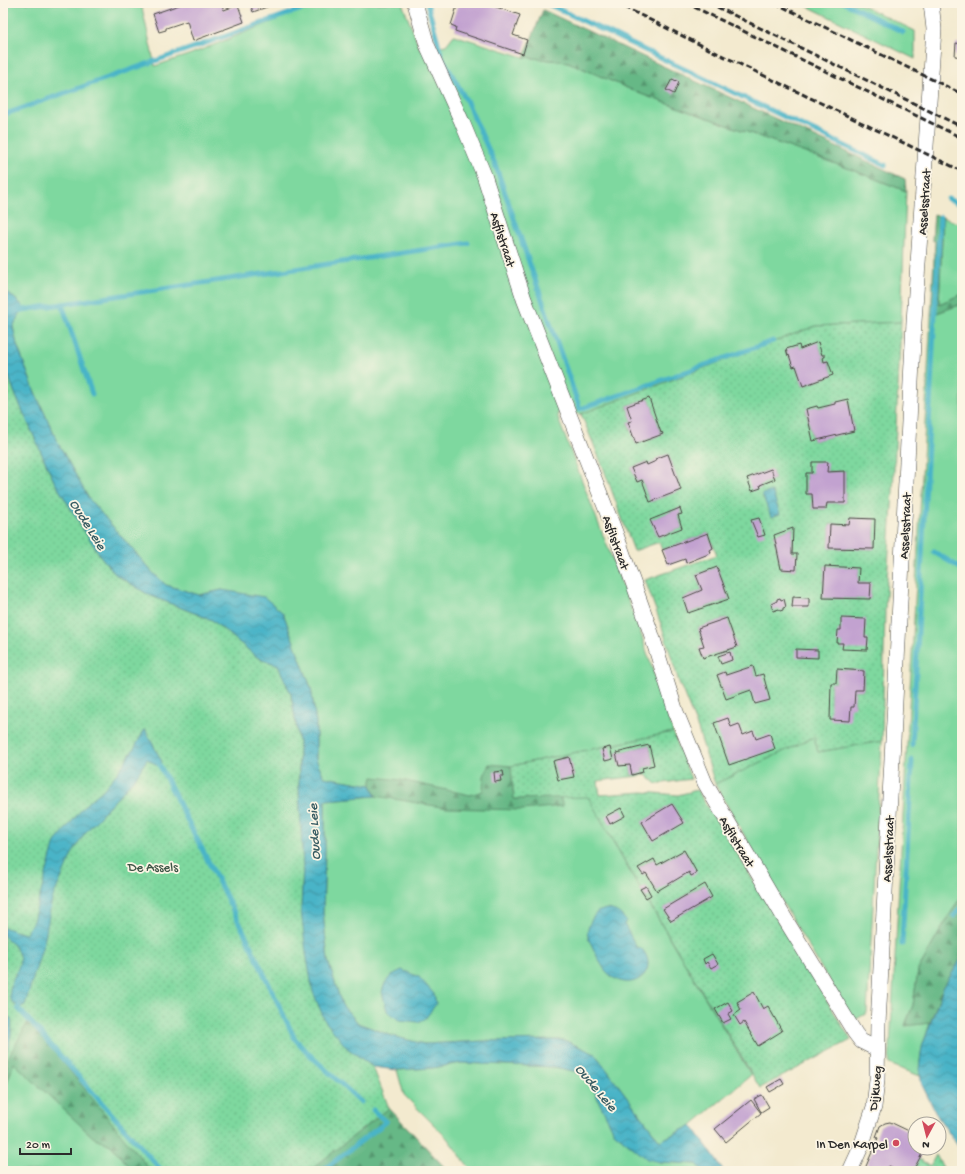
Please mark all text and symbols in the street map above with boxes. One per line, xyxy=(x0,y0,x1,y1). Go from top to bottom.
street label: Asselsstraat xyxy=(916,167,935,236)
street label: Asfilstraat xyxy=(486,211,518,271)
street label: Asselsstraat xyxy=(897,491,916,560)
water label: Oude Leie xyxy=(65,497,109,554)
street label: Asfilstraat xyxy=(598,514,632,574)
water label: Oude Leie xyxy=(305,803,325,860)
street label: Asfilstraat xyxy=(715,814,758,872)
street label: Asselsstraat xyxy=(880,814,899,883)
park label: De Assels xyxy=(127,861,179,876)
water label: Oude Leie xyxy=(570,1062,620,1116)
street label: Dijkweg xyxy=(867,1065,886,1112)
north arrow xyxy=(907,1116,947,1156)
scale bar xyxy=(20,1130,71,1156)
place label: In Den Karpel xyxy=(816,1138,888,1153)
marker: In Den Karpel xyxy=(891,1138,901,1148)
text: N xyxy=(922,1138,930,1150)
text: 20 m xyxy=(26,1139,51,1153)

